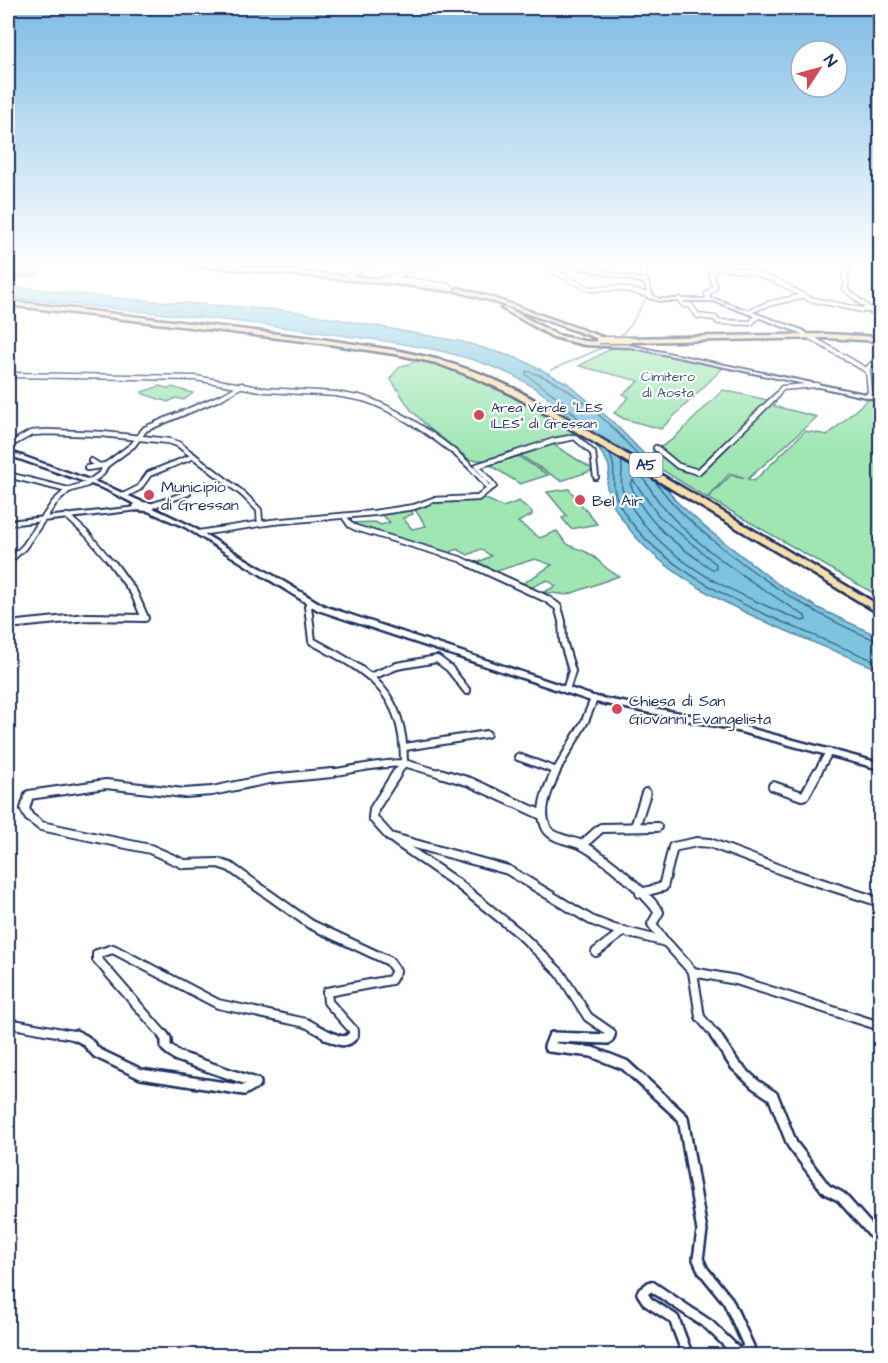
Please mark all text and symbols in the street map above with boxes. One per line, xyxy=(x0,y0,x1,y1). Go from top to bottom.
north arrow xyxy=(789,39,849,99)
text: N xyxy=(818,50,842,71)
park label: Cimitero di Aosta xyxy=(641,367,695,403)
place label: Area Verde "LES ILES" di Gressan xyxy=(491,398,603,434)
marker: Area Verde "LES ILES" di Gressan xyxy=(472,408,486,422)
road number: A5 xyxy=(630,453,662,477)
place label: Municipio di Gressan xyxy=(161,476,239,516)
marker: Municipio di Gressan xyxy=(142,488,156,502)
place label: Bel Air xyxy=(592,490,643,512)
marker: Bel Air xyxy=(573,493,587,507)
place label: Chiesa di San Giovanni Evangelista xyxy=(629,690,771,731)
marker: Chiesa di San Giovanni Evangelista xyxy=(610,702,624,716)

